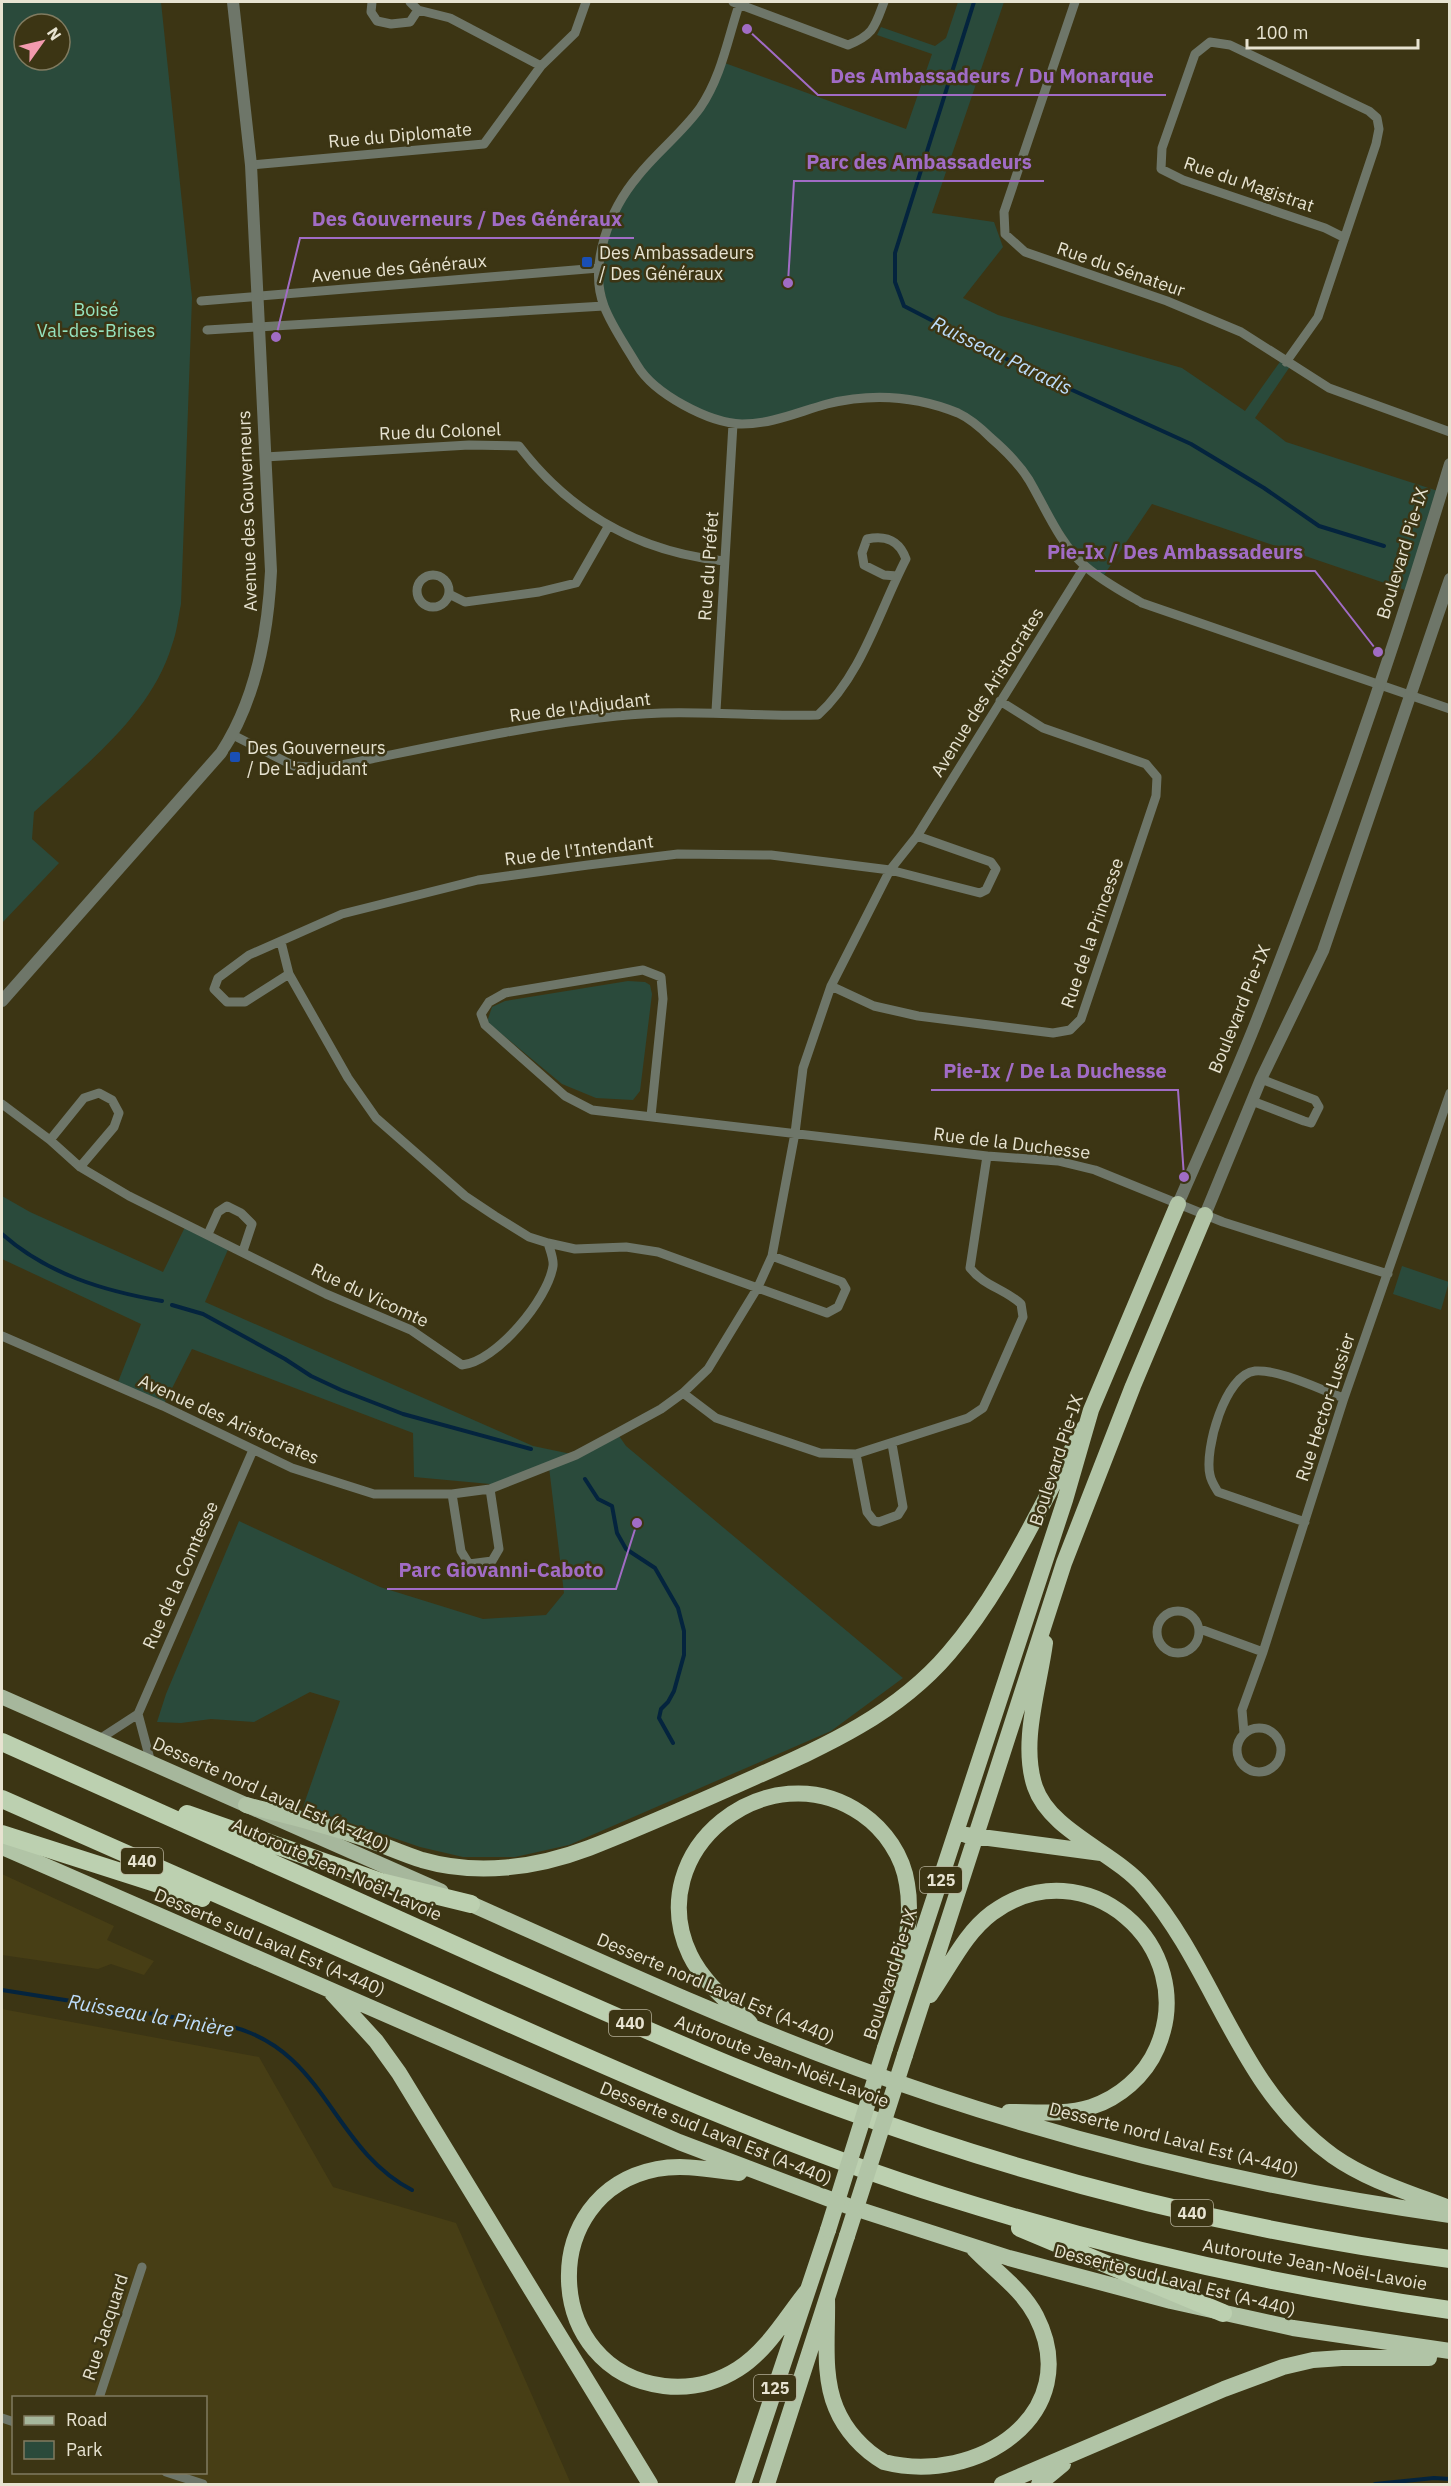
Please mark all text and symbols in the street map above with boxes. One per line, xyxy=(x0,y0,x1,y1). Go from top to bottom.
north arrow xyxy=(12,12,72,72)
scale bar xyxy=(1247,12,1418,50)
text: 100 m xyxy=(1256,21,1308,44)
text: N xyxy=(43,23,66,44)
callout: Des Ambassadeurs / Du Monarque xyxy=(818,57,1166,95)
text: Des Ambassadeurs / Du Monarque xyxy=(830,62,1154,89)
street label: Rue du Diplomate xyxy=(327,117,473,153)
callout: Parc des Ambassadeurs xyxy=(794,143,1044,181)
text: Parc des Ambassadeurs xyxy=(806,148,1032,175)
street label: Rue du Magistrat xyxy=(1181,151,1317,217)
callout: Des Gouverneurs / Des Généraux xyxy=(300,200,634,238)
text: Des Gouverneurs / Des Généraux xyxy=(312,205,622,232)
street label: Rue du Sénateur xyxy=(1054,236,1188,302)
place label: Des Ambassadeurs / Des Généraux xyxy=(599,241,754,285)
street label: Avenue des Généraux xyxy=(310,249,488,287)
marker: Des Ambassadeurs / Des Généraux xyxy=(580,255,594,269)
park label: Boisé Val-des-Brises xyxy=(37,298,155,342)
water label: Ruisseau Paradis xyxy=(927,309,1077,401)
street label: Avenue des Gouverneurs xyxy=(232,410,262,612)
street label: Rue du Colonel xyxy=(379,417,501,445)
street label: Boulevard Pie-IX xyxy=(1371,484,1433,622)
street label: Rue du Préfet xyxy=(693,510,723,622)
callout: Pie-Ix / Des Ambassadeurs xyxy=(1035,533,1315,571)
text: Pie-Ix / Des Ambassadeurs xyxy=(1047,538,1303,565)
street label: Avenue des Aristocrates xyxy=(925,603,1049,781)
street label: Rue de l'Adjudant xyxy=(508,687,652,727)
place label: Des Gouverneurs / De L'adjudant xyxy=(247,736,386,780)
marker: Des Gouverneurs / De L'adjudant xyxy=(228,750,242,764)
street label: Rue de l'Intendant xyxy=(503,829,655,871)
street label: Rue de la Princesse xyxy=(1056,855,1129,1011)
street label: Boulevard Pie-IX xyxy=(1203,941,1275,1077)
callout: Pie-Ix / De La Duchesse xyxy=(931,1052,1178,1090)
text: Pie-Ix / De La Duchesse xyxy=(943,1057,1167,1084)
street label: Rue de la Duchesse xyxy=(932,1122,1092,1164)
street label: Rue du Vicomte xyxy=(308,1258,433,1332)
street label: Rue Hector-Lussier xyxy=(1290,1329,1360,1484)
street label: Avenue des Aristocrates xyxy=(135,1369,323,1469)
street label: Boulevard Pie-IX xyxy=(1024,1392,1088,1528)
street label: Rue de la Comtesse xyxy=(137,1497,223,1653)
callout: Parc Giovanni-Caboto xyxy=(387,1551,616,1589)
text: Parc Giovanni-Caboto xyxy=(399,1556,603,1583)
street label: Desserte nord Laval Est (A-440) xyxy=(149,1731,393,1857)
street label: Autoroute Jean-Noël-Lavoie xyxy=(228,1812,446,1926)
road number: 440 xyxy=(121,1848,163,1874)
road number: 125 xyxy=(920,1867,962,1893)
street label: Desserte sud Laval Est (A-440) xyxy=(151,1883,389,2001)
street label: Boulevard Pie-IX xyxy=(858,1906,922,2042)
street label: Desserte nord Laval Est (A-440) xyxy=(594,1928,838,2048)
water label: Ruisseau la Pinière xyxy=(66,1987,236,2043)
street label: Autoroute Jean-Noël-Lavoie xyxy=(672,2009,892,2113)
road number: 440 xyxy=(609,2010,651,2036)
street label: Desserte sud Laval Est (A-440) xyxy=(597,2076,835,2190)
street label: Desserte nord Laval Est (A-440) xyxy=(1047,2097,1301,2181)
road number: 440 xyxy=(1171,2200,1213,2226)
street label: Autoroute Jean-Noël-Lavoie xyxy=(1201,2233,1429,2295)
street label: Desserte sud Laval Est (A-440) xyxy=(1052,2239,1298,2321)
street label: Rue Jacquard xyxy=(77,2271,133,2383)
road number: 125 xyxy=(754,2375,796,2401)
legend xyxy=(12,2396,207,2474)
text: Road xyxy=(66,2408,107,2431)
text: Park xyxy=(66,2438,103,2461)

